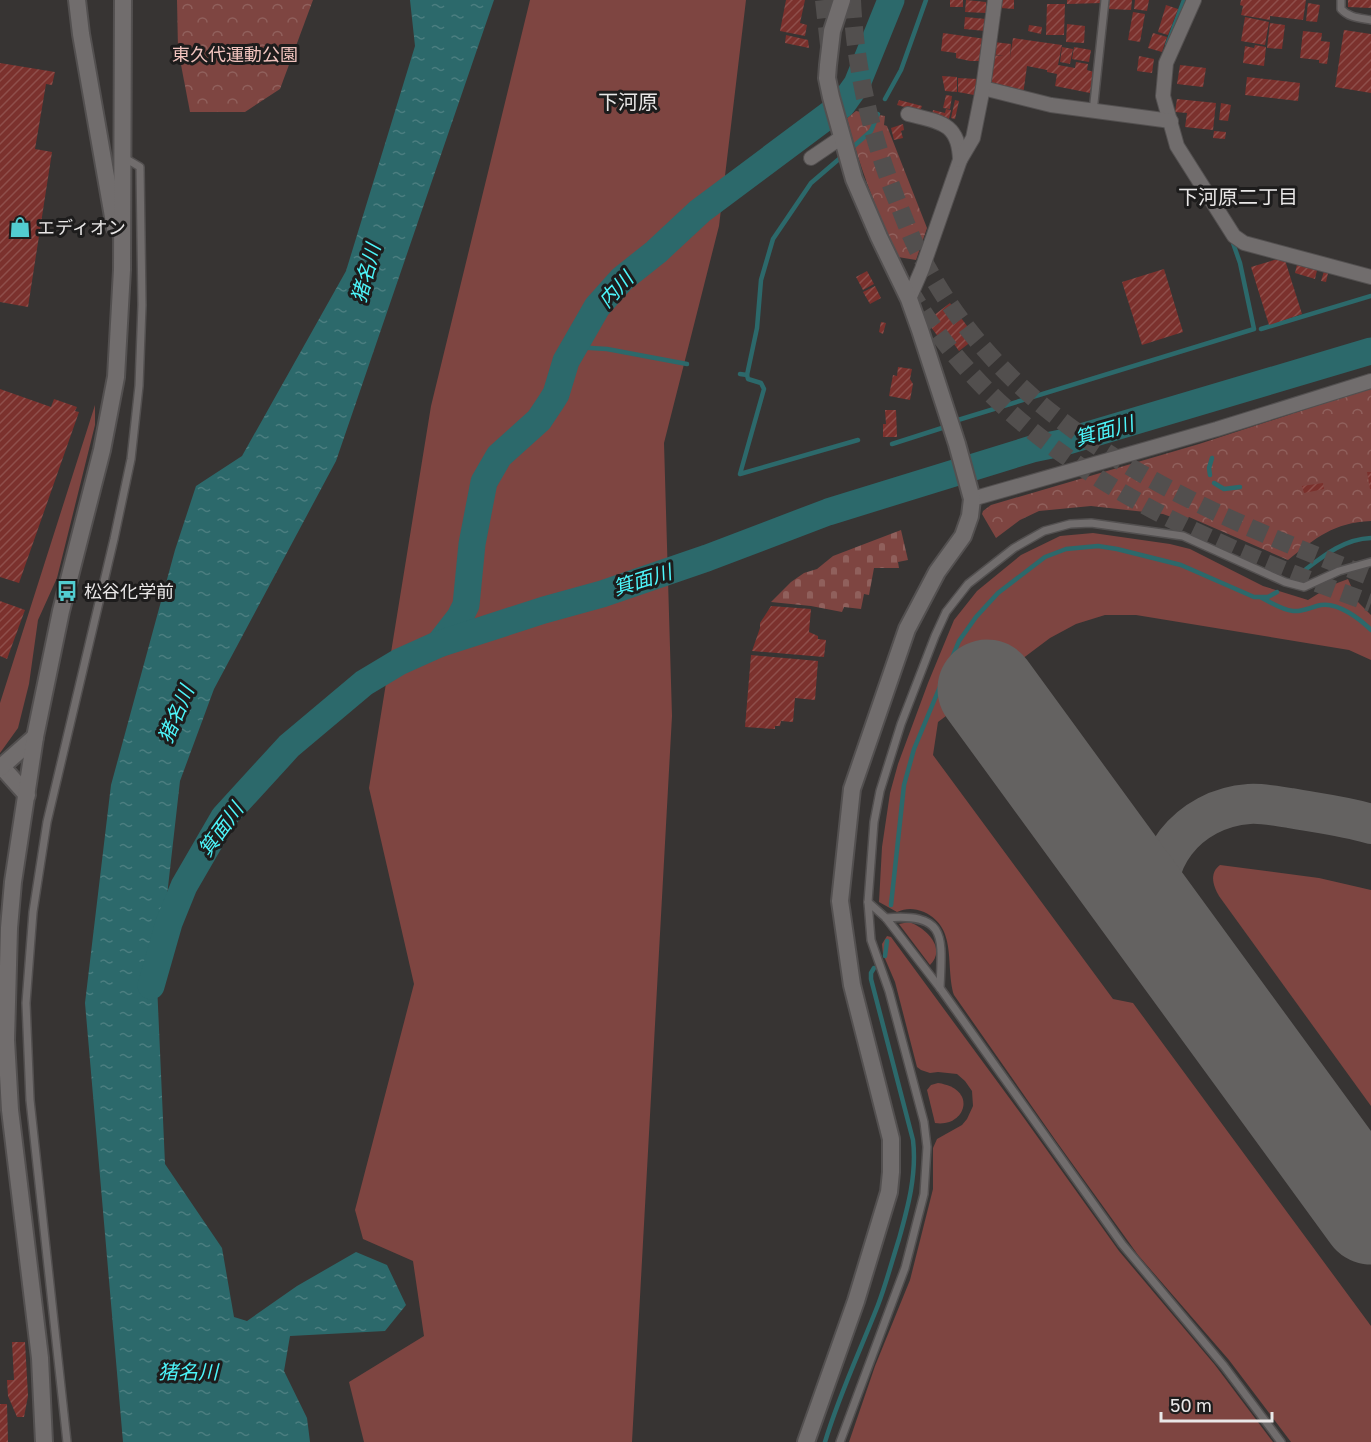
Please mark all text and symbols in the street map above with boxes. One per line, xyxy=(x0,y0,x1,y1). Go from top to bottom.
park label: 東久代運動公園 xyxy=(172,43,298,65)
district label: 下河原 xyxy=(598,89,658,113)
district label: 下河原二丁目 xyxy=(1178,184,1298,208)
shop icon: エディオン xyxy=(8,215,32,239)
place label: エディオン xyxy=(37,216,126,238)
water label: 猪名川 xyxy=(346,239,385,305)
water label: 内川 xyxy=(593,265,639,312)
water label: 箕面川 xyxy=(1072,410,1138,450)
water label: 箕面川 xyxy=(610,558,676,599)
bus stop icon: 松谷化学前 xyxy=(55,579,79,603)
place label: 松谷化学前 xyxy=(84,580,174,602)
water label: 猪名川 xyxy=(152,680,199,746)
water label: 箕面川 xyxy=(193,796,249,860)
water label: 猪名川 xyxy=(158,1359,220,1383)
scale bar xyxy=(1161,1385,1272,1423)
text: 50 m xyxy=(1170,1394,1212,1416)

